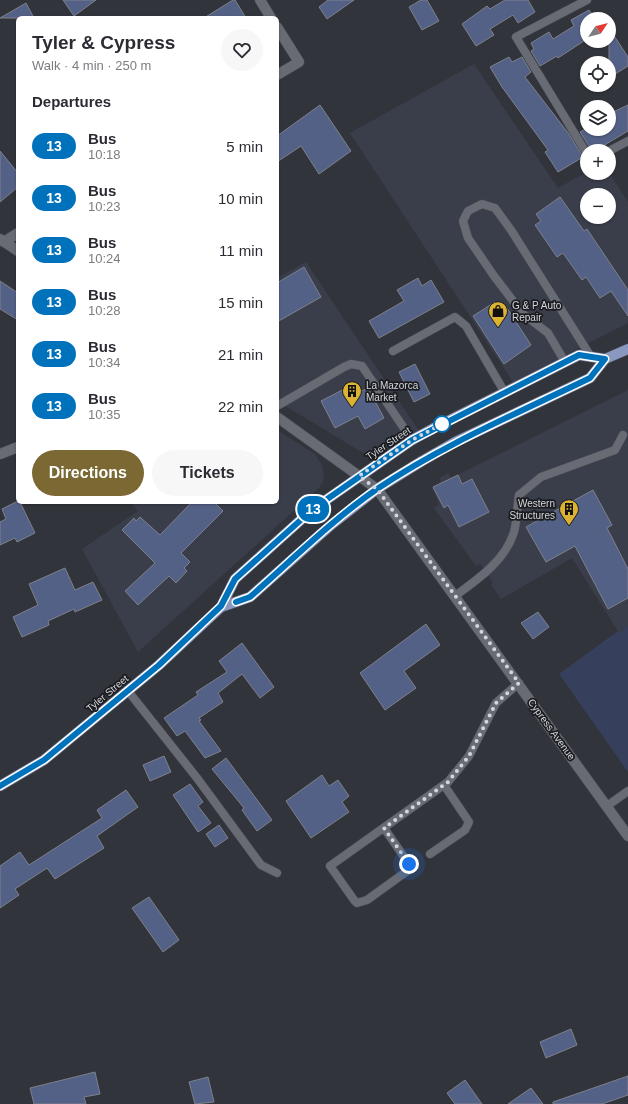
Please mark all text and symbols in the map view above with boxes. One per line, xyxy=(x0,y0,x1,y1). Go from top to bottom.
north arrow xyxy=(580,12,616,48)
map controls xyxy=(580,12,616,224)
button: heart xyxy=(221,29,263,71)
text: Tyler & Cypress xyxy=(32,32,175,53)
button: locate xyxy=(580,56,616,92)
text: Walk · 4 min · 250 m xyxy=(32,58,151,73)
text: Departures xyxy=(32,93,111,110)
button: layers xyxy=(580,100,616,136)
text: Bus xyxy=(88,130,116,147)
text: 13 xyxy=(46,138,62,154)
text: 5 min xyxy=(226,138,263,155)
button: + xyxy=(580,144,616,180)
text: 10:18 xyxy=(88,147,121,162)
text: Bus xyxy=(88,182,116,199)
button: − xyxy=(580,188,616,224)
text: 13 xyxy=(46,190,62,206)
text: 10 min xyxy=(218,190,263,207)
text: 10:23 xyxy=(88,199,121,214)
text: Bus xyxy=(88,234,116,251)
text: 13 xyxy=(46,242,62,258)
text: 11 min xyxy=(219,242,263,259)
text: 10:24 xyxy=(88,251,121,266)
text: Bus xyxy=(88,286,116,303)
text: 13 xyxy=(46,294,62,310)
text: 15 min xyxy=(218,294,263,311)
shop icon: G & P Auto Repair xyxy=(487,300,509,328)
place label: G & P Auto Repair xyxy=(512,300,562,323)
text: 10:28 xyxy=(88,303,121,318)
text: Bus xyxy=(88,338,116,355)
text: 13 xyxy=(46,346,62,362)
text: 21 min xyxy=(218,346,263,363)
text: 10:34 xyxy=(88,355,121,370)
building icon: La Mazorca Market xyxy=(341,380,363,408)
place label: La Mazorca Market xyxy=(366,380,419,403)
text: Bus xyxy=(88,390,116,407)
text: 13 xyxy=(46,398,62,414)
text: 22 min xyxy=(218,398,263,415)
text: 10:35 xyxy=(88,407,121,422)
unlabelled marker xyxy=(433,415,451,433)
street label: Tyler Street xyxy=(364,424,413,462)
button: Directions xyxy=(32,450,144,496)
button: Tickets xyxy=(152,450,263,496)
line badge: 13 xyxy=(295,496,331,522)
place label: Western Structures xyxy=(509,498,555,521)
building icon: Western Structures xyxy=(558,498,580,526)
text: 13 xyxy=(305,501,321,517)
street label: Tyler Street xyxy=(84,673,131,714)
street label: Cypress Avenue xyxy=(526,697,578,762)
your location xyxy=(399,854,419,874)

